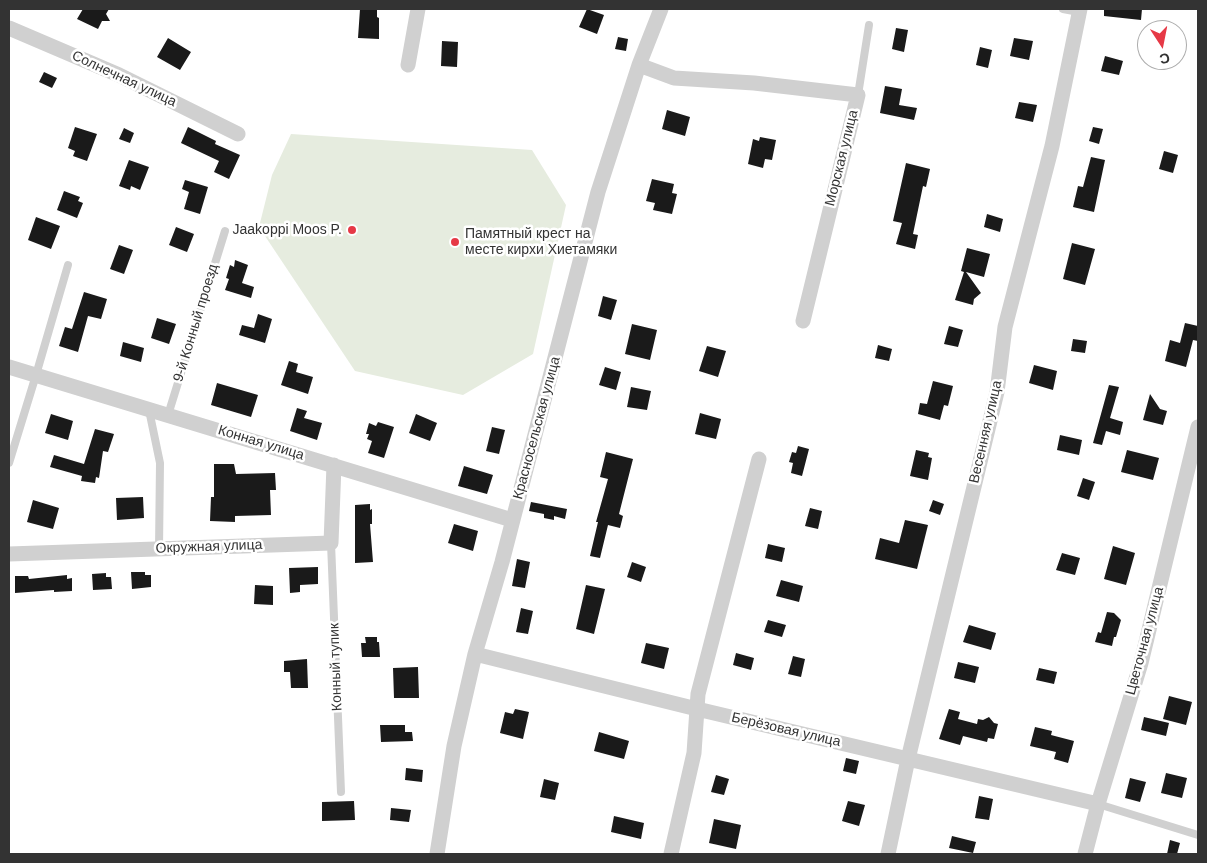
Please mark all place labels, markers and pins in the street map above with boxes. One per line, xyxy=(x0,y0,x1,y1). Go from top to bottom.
place label: Jaakoppi Moos P. xyxy=(233,222,342,238)
marker: Jaakoppi Moos P. xyxy=(346,224,358,236)
place label: Памятный крест на месте кирхи Хиетамяки xyxy=(465,226,617,258)
marker: Памятный крест на месте кирхи Хиетамяки xyxy=(449,236,461,248)

